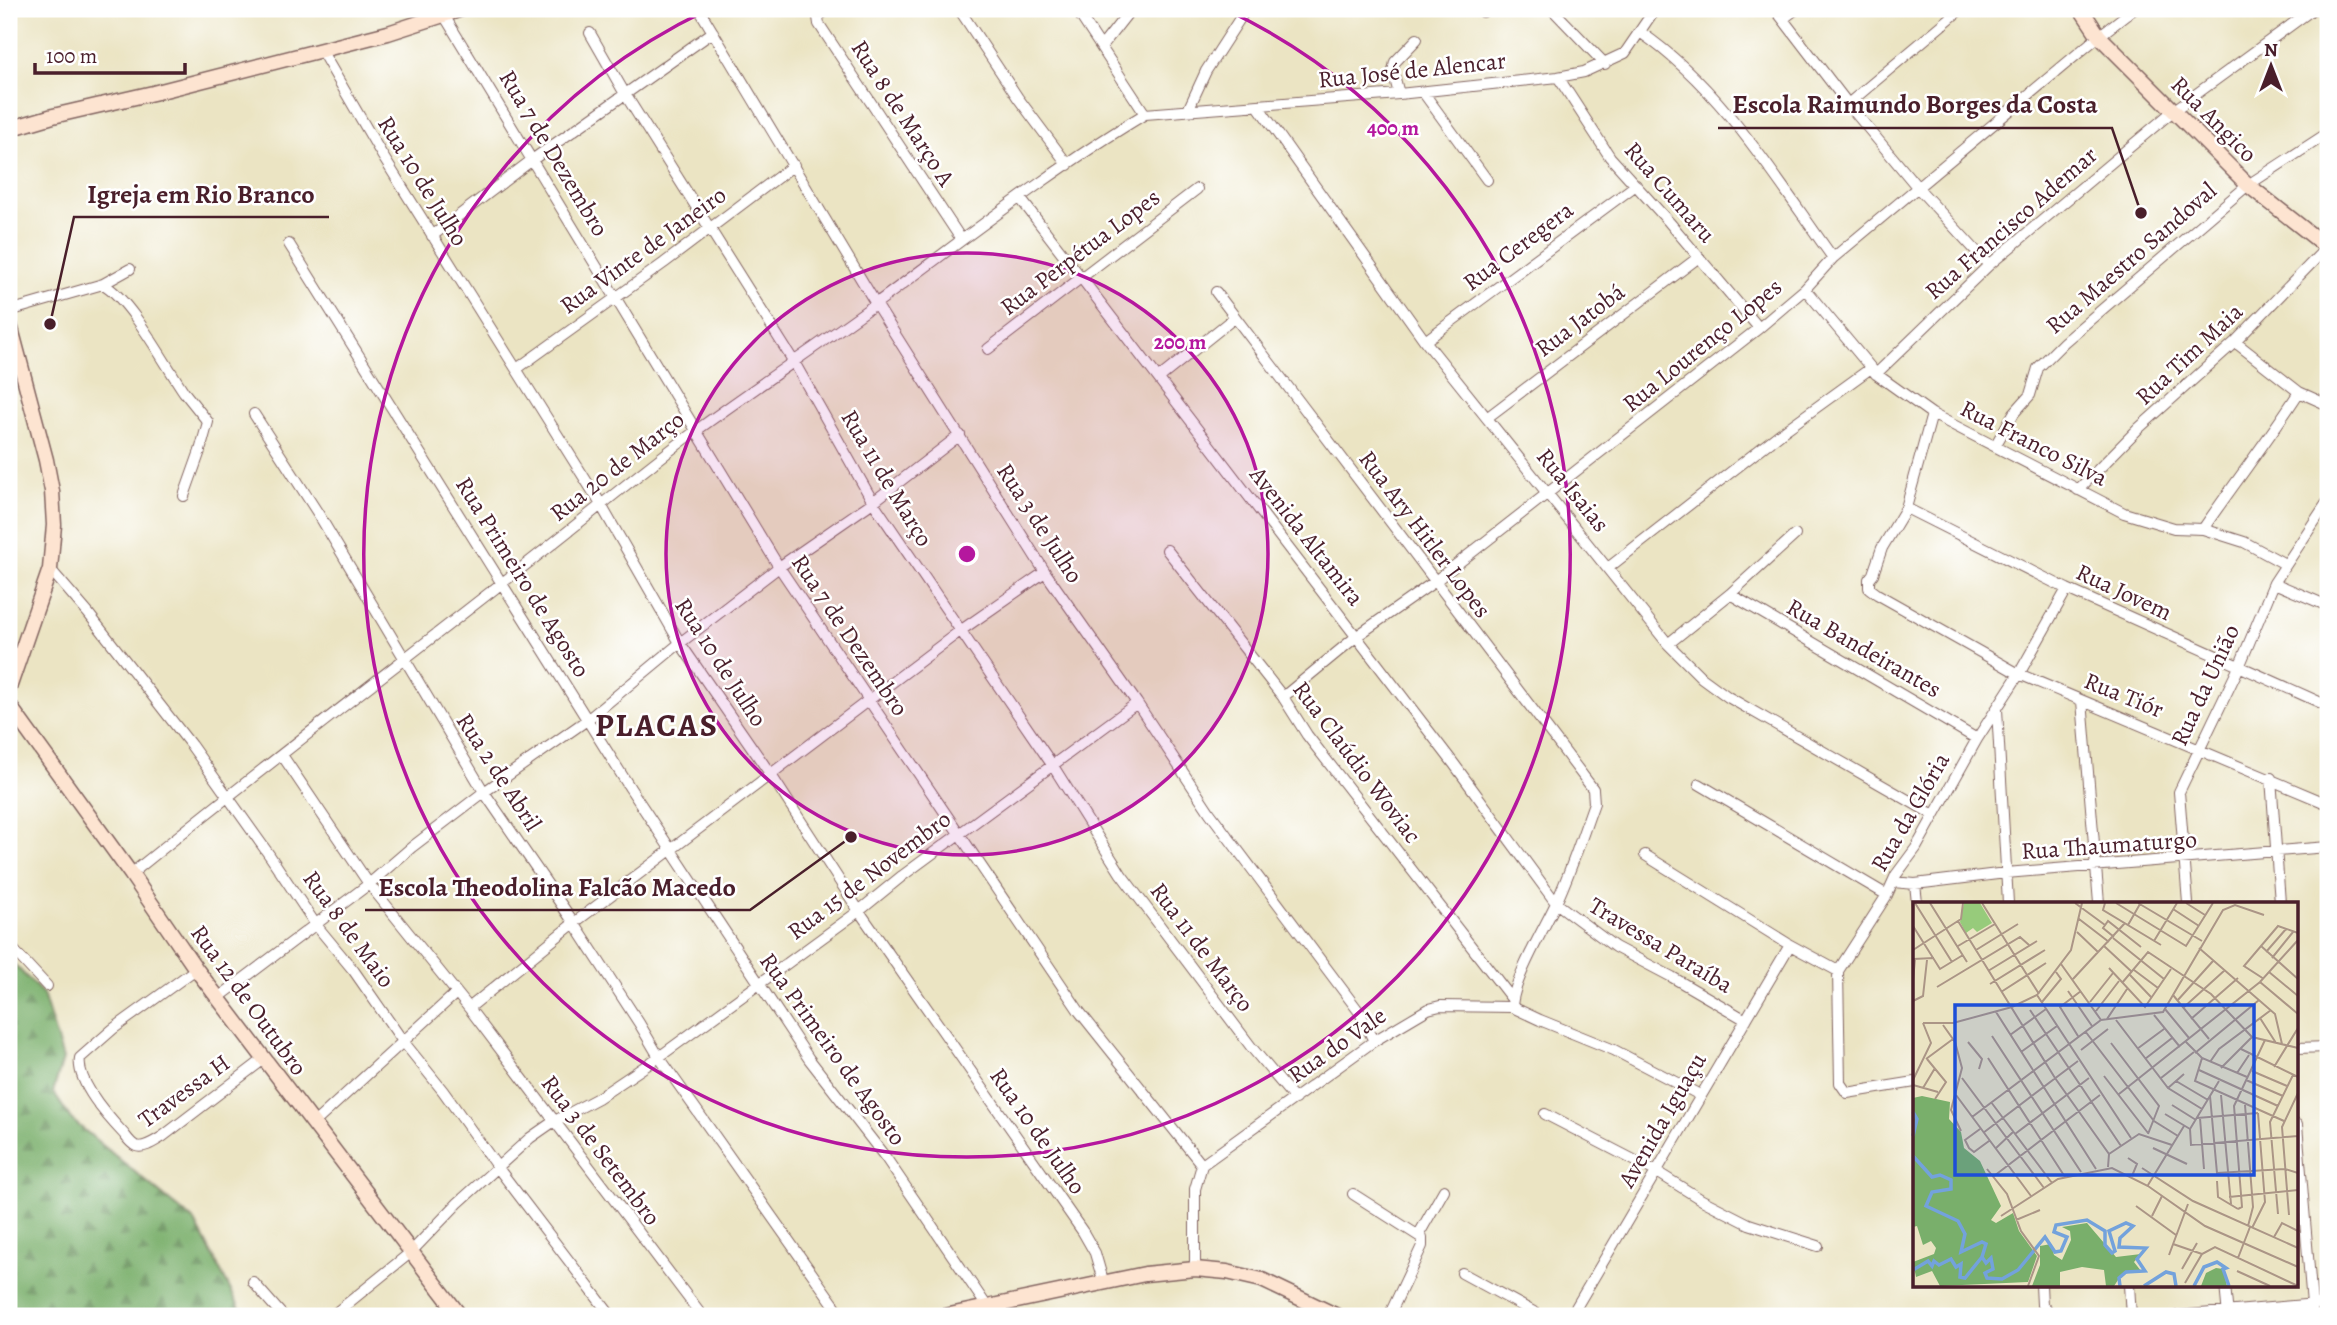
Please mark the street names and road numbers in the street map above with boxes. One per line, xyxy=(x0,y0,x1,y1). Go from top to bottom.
street label: Rua 8 de Março A xyxy=(844,34,963,193)
street label: Rua José de Alencar xyxy=(1316,44,1508,96)
street label: Rua 7 de Dezembro xyxy=(492,64,616,242)
street label: Rua Angico xyxy=(2164,69,2264,169)
street label: Rua 10 de Julho xyxy=(370,110,476,252)
street label: Rua Cumaru xyxy=(1617,135,1723,249)
street label: Rua Francisco Ademar xyxy=(1918,139,2104,307)
street label: Rua Maestro Sandoval xyxy=(2039,175,2223,341)
street label: Rua Vinte de Janeiro xyxy=(553,179,733,321)
street label: Rua Perpétua Lopes xyxy=(994,181,1166,323)
street label: Rua Ceregera xyxy=(1456,193,1580,298)
street label: Rua Lourenço Lopes xyxy=(1616,271,1788,419)
street label: Rua Jatobá xyxy=(1529,275,1632,364)
street label: Rua Tim Maia xyxy=(2128,295,2250,412)
street label: Rua Franco Silva xyxy=(1955,392,2114,494)
street label: Rua 20 de Março xyxy=(543,403,691,529)
street label: Rua 11 de Março xyxy=(834,404,941,552)
street label: Rua Isaias xyxy=(1529,441,1617,539)
street label: Rua Ary Hitler Lopes xyxy=(1352,444,1498,624)
street label: Rua 3 de Julho xyxy=(989,457,1091,589)
street label: Avenida Altamira xyxy=(1242,459,1372,613)
street label: Rua Primeiro de Agosto xyxy=(448,471,598,683)
street label: Rua 7 de Dezembro xyxy=(784,548,916,722)
street label: Rua Jovem xyxy=(2071,556,2177,628)
street label: Rua 10 de Julho xyxy=(667,591,775,733)
street label: Rua Bandeirantes xyxy=(1781,591,1947,705)
street label: Rua da União xyxy=(2163,619,2247,751)
street label: Rua Tiór xyxy=(2079,665,2169,725)
street label: Rua Claúdio Woviac xyxy=(1285,674,1429,850)
street label: Rua 2 de Abril xyxy=(449,707,549,837)
street label: Rua da Glória xyxy=(1863,746,1957,877)
street label: Rua 15 de Novembro xyxy=(781,803,957,947)
street label: Rua Thaumaturgo xyxy=(2020,823,2198,867)
street label: Rua 8 de Maio xyxy=(296,864,402,994)
street label: Rua 11 de Março xyxy=(1143,876,1261,1018)
street label: Travessa Paraíba xyxy=(1583,889,1740,1001)
street label: Rua 12 de Outubro xyxy=(183,918,315,1082)
street label: Rua Primeiro de Agosto xyxy=(752,946,914,1152)
street label: Rua do Vale xyxy=(1282,999,1392,1091)
street label: Travessa H xyxy=(132,1047,236,1135)
street label: Avenida Iguaçu xyxy=(1610,1047,1714,1194)
street label: Rua 10 de Julho xyxy=(983,1061,1094,1201)
street label: Rua 3 de Setembro xyxy=(534,1068,668,1232)

